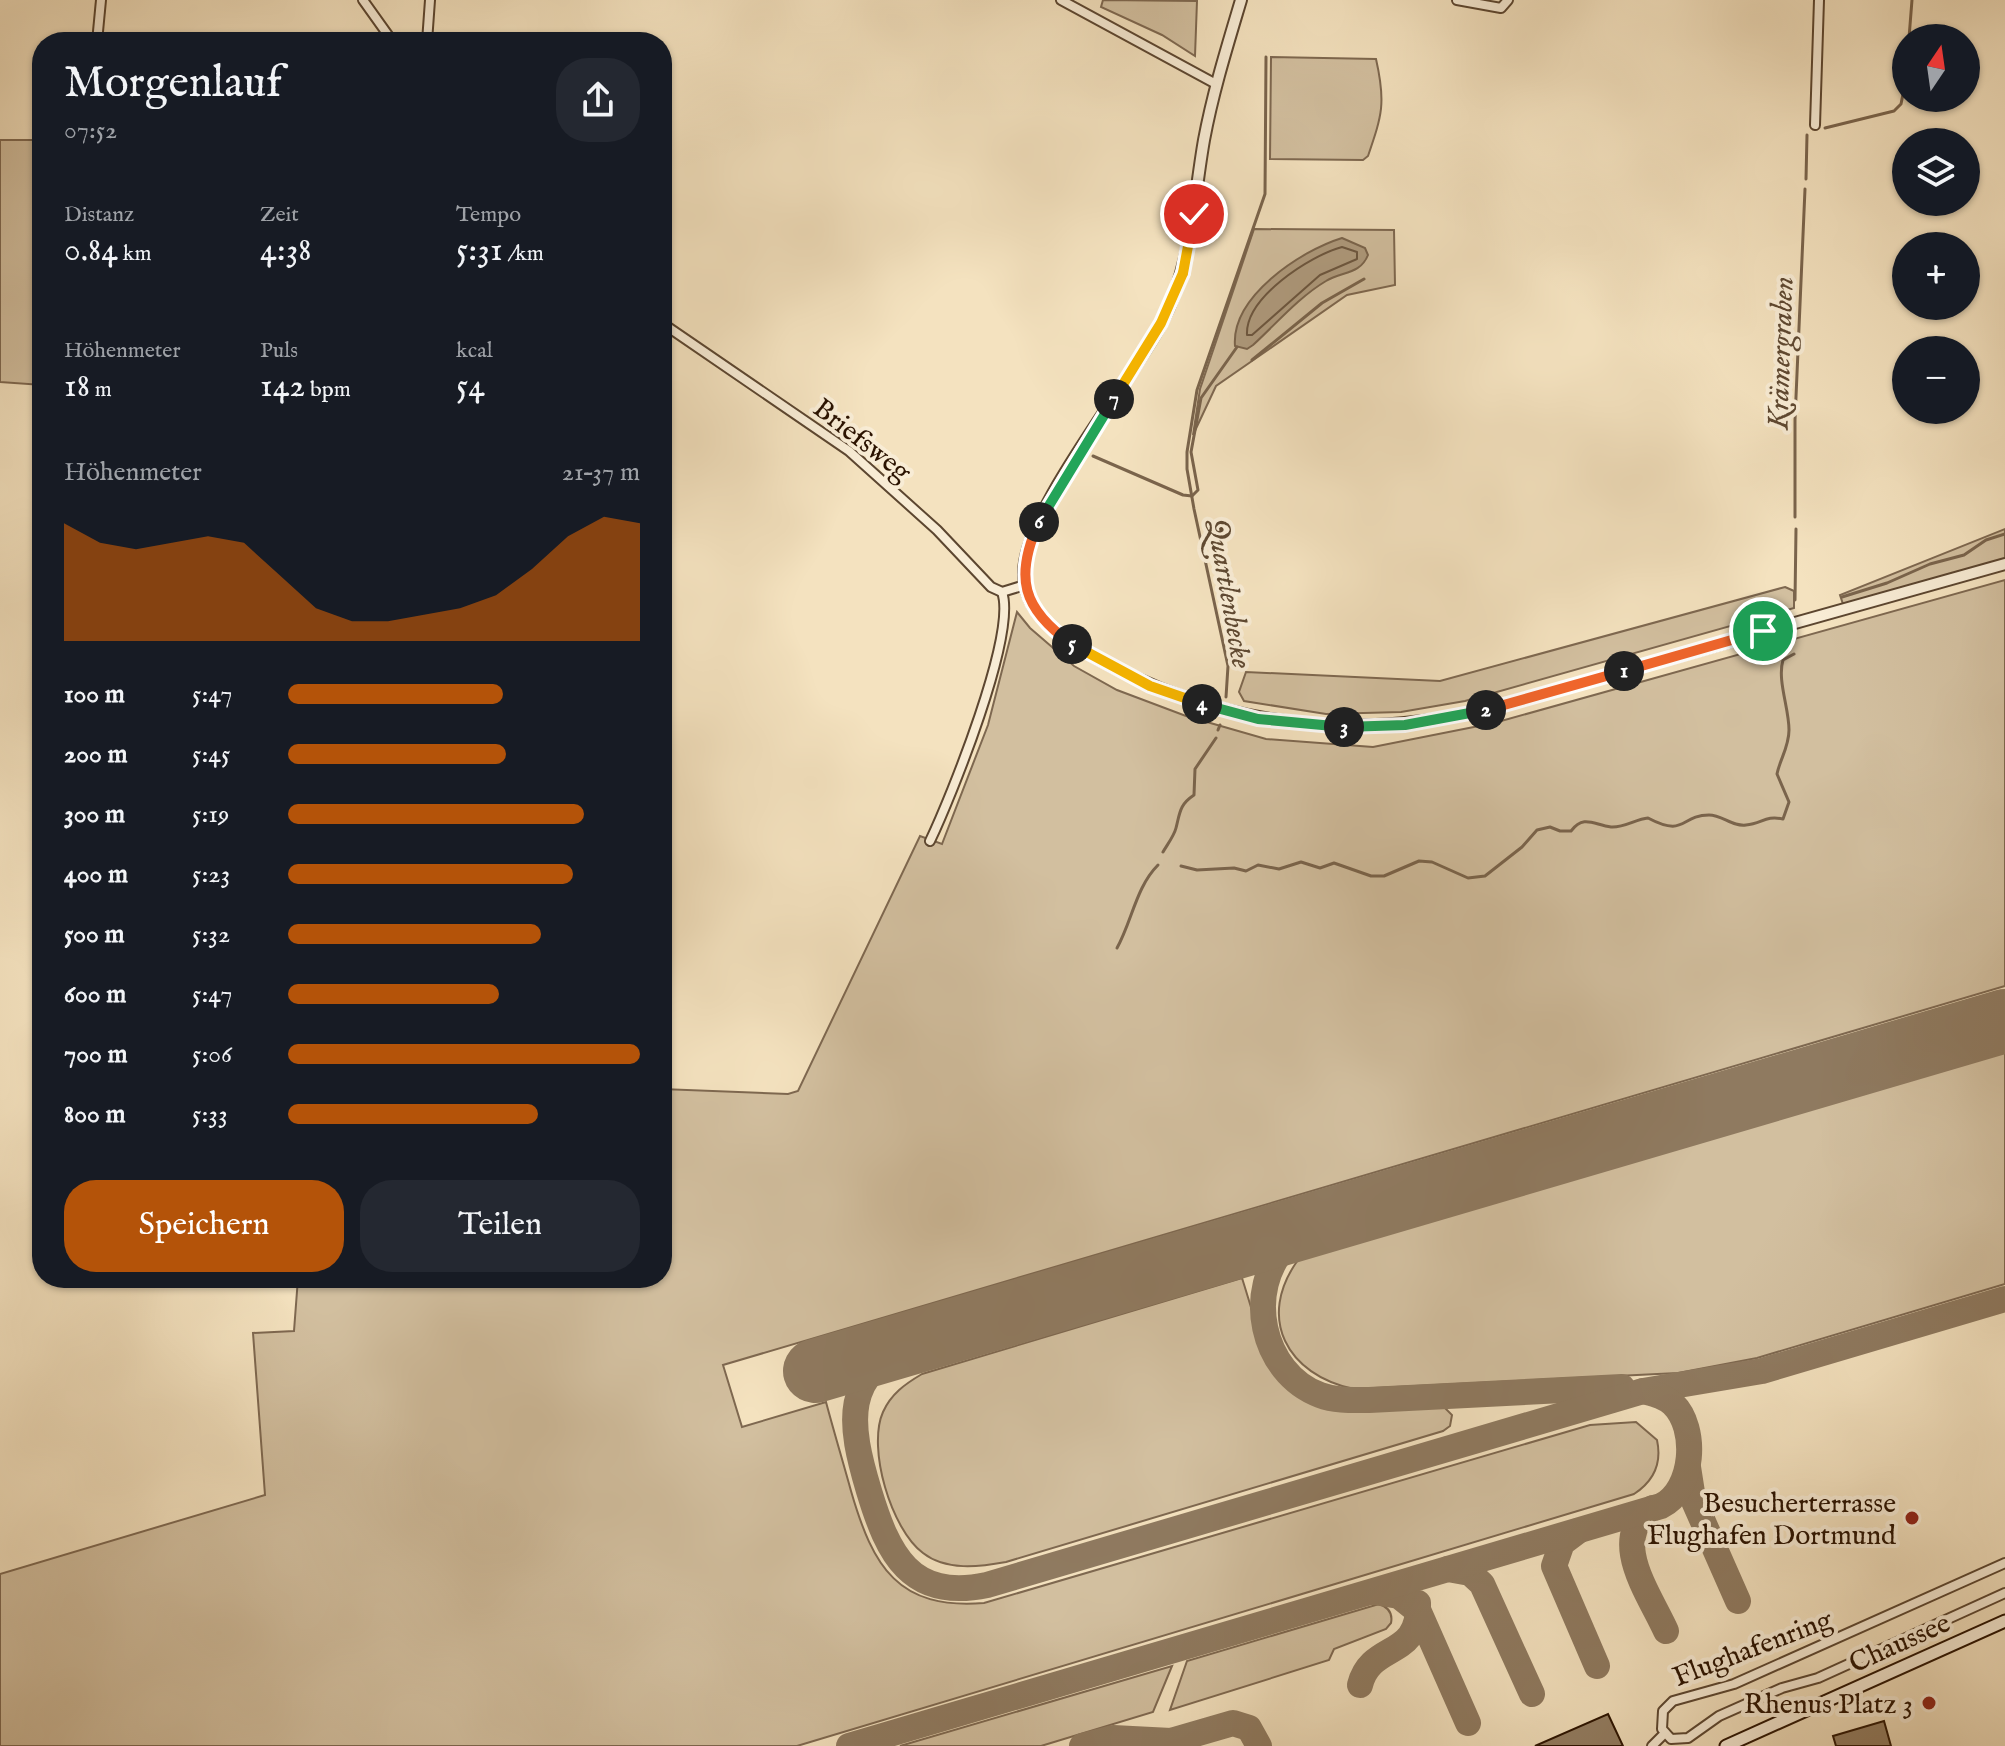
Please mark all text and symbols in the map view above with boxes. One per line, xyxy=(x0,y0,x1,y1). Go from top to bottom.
north arrow xyxy=(1892,24,1980,112)
map controls xyxy=(1892,24,1980,424)
text: Morgenlauf xyxy=(64,56,282,112)
button: share xyxy=(556,58,640,142)
text: 07:52 xyxy=(64,114,117,147)
button: layers xyxy=(1892,128,1980,216)
pin xyxy=(1160,180,1228,248)
icon: check xyxy=(1172,192,1216,236)
text: Distanz xyxy=(64,201,134,229)
text: Zeit xyxy=(260,201,299,229)
text: Tempo xyxy=(456,201,521,229)
text: 0.84 xyxy=(64,229,118,272)
text: 4:38 xyxy=(260,229,312,272)
text: 5:31 xyxy=(456,229,503,272)
button: + xyxy=(1892,232,1980,320)
text: km xyxy=(118,240,152,268)
text: /km xyxy=(503,240,544,268)
water label: Krämergraben xyxy=(1760,276,1804,431)
button: − xyxy=(1892,336,1980,424)
text: Höhenmeter xyxy=(64,337,181,365)
text: Puls xyxy=(260,337,298,365)
text: kcal xyxy=(456,337,493,365)
text: 18 xyxy=(64,365,90,408)
text: 142 xyxy=(260,365,305,408)
text: 54 xyxy=(456,365,485,408)
text: m xyxy=(90,376,112,404)
text: bpm xyxy=(305,376,351,404)
pin: 7 xyxy=(1094,379,1134,419)
text: 7 xyxy=(1109,385,1119,413)
street label: Briefsweg xyxy=(805,392,918,491)
text: Höhenmeter xyxy=(64,456,202,489)
text: 21–37 m xyxy=(562,456,640,489)
pin: 6 xyxy=(1019,502,1059,542)
text: 6 xyxy=(1034,508,1044,536)
water label: Quartlenbecke xyxy=(1196,515,1260,671)
pin xyxy=(1729,597,1797,665)
icon: arrive xyxy=(1741,609,1785,653)
pin: 5 xyxy=(1052,624,1092,664)
text: 5 xyxy=(1068,630,1076,658)
pin: 1 xyxy=(1604,651,1644,691)
text: 1 xyxy=(1620,657,1628,685)
text: 100 m xyxy=(64,678,125,711)
text: 5:47 xyxy=(192,678,232,711)
pin: 4 xyxy=(1182,684,1222,724)
text: 4 xyxy=(1197,690,1207,718)
pin: 2 xyxy=(1466,690,1506,730)
text: 2 xyxy=(1481,696,1491,724)
pin: 3 xyxy=(1324,707,1364,747)
text: 3 xyxy=(1340,713,1348,741)
text: 200 m xyxy=(64,738,128,771)
text: 5:45 xyxy=(192,738,230,771)
text: 300 m xyxy=(64,798,125,831)
text: 5:19 xyxy=(192,798,229,831)
text: 400 m xyxy=(64,858,128,891)
text: 5:23 xyxy=(192,858,230,891)
text: 500 m xyxy=(64,918,125,951)
text: 5:32 xyxy=(192,918,230,951)
text: 600 m xyxy=(64,978,126,1011)
text: 5:47 xyxy=(192,978,232,1011)
text: 700 m xyxy=(64,1038,127,1071)
text: 5:06 xyxy=(192,1038,232,1071)
text: 800 m xyxy=(64,1098,126,1131)
text: 5:33 xyxy=(192,1098,228,1131)
button: Speichern xyxy=(64,1180,344,1272)
button: Teilen xyxy=(360,1180,640,1272)
place label: Besucherterrasse Flughafen Dortmund xyxy=(1647,1487,1896,1554)
marker: Besucherterrasse Flughafen Dortmund xyxy=(1903,1509,1921,1527)
street label: Flughafenring xyxy=(1668,1603,1838,1696)
street label: Chaussee xyxy=(1844,1606,1956,1682)
place label: Rhenus Platz 3 xyxy=(1744,1688,1913,1723)
marker: Rhenus Platz 3 xyxy=(1920,1694,1938,1712)

